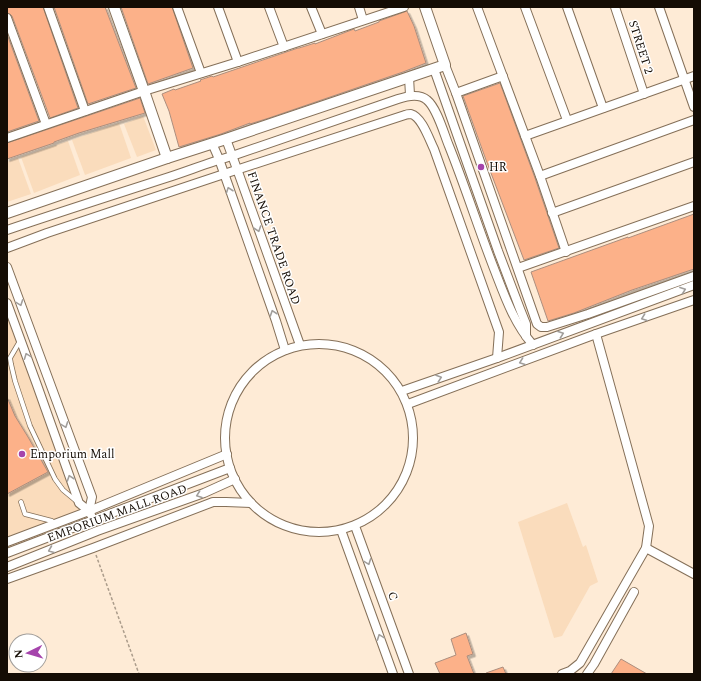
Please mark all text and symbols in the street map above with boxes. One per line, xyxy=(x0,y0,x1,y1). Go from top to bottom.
street label: STREET 2 xyxy=(623,18,658,76)
place label: HR xyxy=(489,158,507,177)
marker: HR xyxy=(476,162,486,172)
street label: FINANCE TRADE ROAD xyxy=(242,169,305,307)
one-way arrow xyxy=(226,187,234,194)
one-way arrow xyxy=(254,225,262,232)
one-way arrow xyxy=(679,286,686,294)
one-way arrow xyxy=(16,300,24,307)
one-way arrow xyxy=(269,309,277,316)
one-way arrow xyxy=(641,313,648,321)
one-way arrow xyxy=(557,331,564,339)
one-way arrow xyxy=(23,353,31,360)
one-way arrow xyxy=(518,357,525,365)
one-way arrow xyxy=(435,375,442,383)
one-way arrow xyxy=(61,422,69,429)
place label: Emporium Mall xyxy=(30,445,114,464)
marker: Emporium Mall xyxy=(17,449,27,459)
one-way arrow xyxy=(67,475,75,482)
street label: EMPORIUM MALL ROAD xyxy=(45,479,190,548)
one-way arrow xyxy=(196,490,203,499)
one-way arrow xyxy=(47,546,54,554)
one-way arrow xyxy=(364,559,372,566)
street label: C xyxy=(382,589,403,604)
north arrow xyxy=(8,633,48,673)
one-way arrow xyxy=(376,634,384,641)
text: N xyxy=(10,649,27,659)

